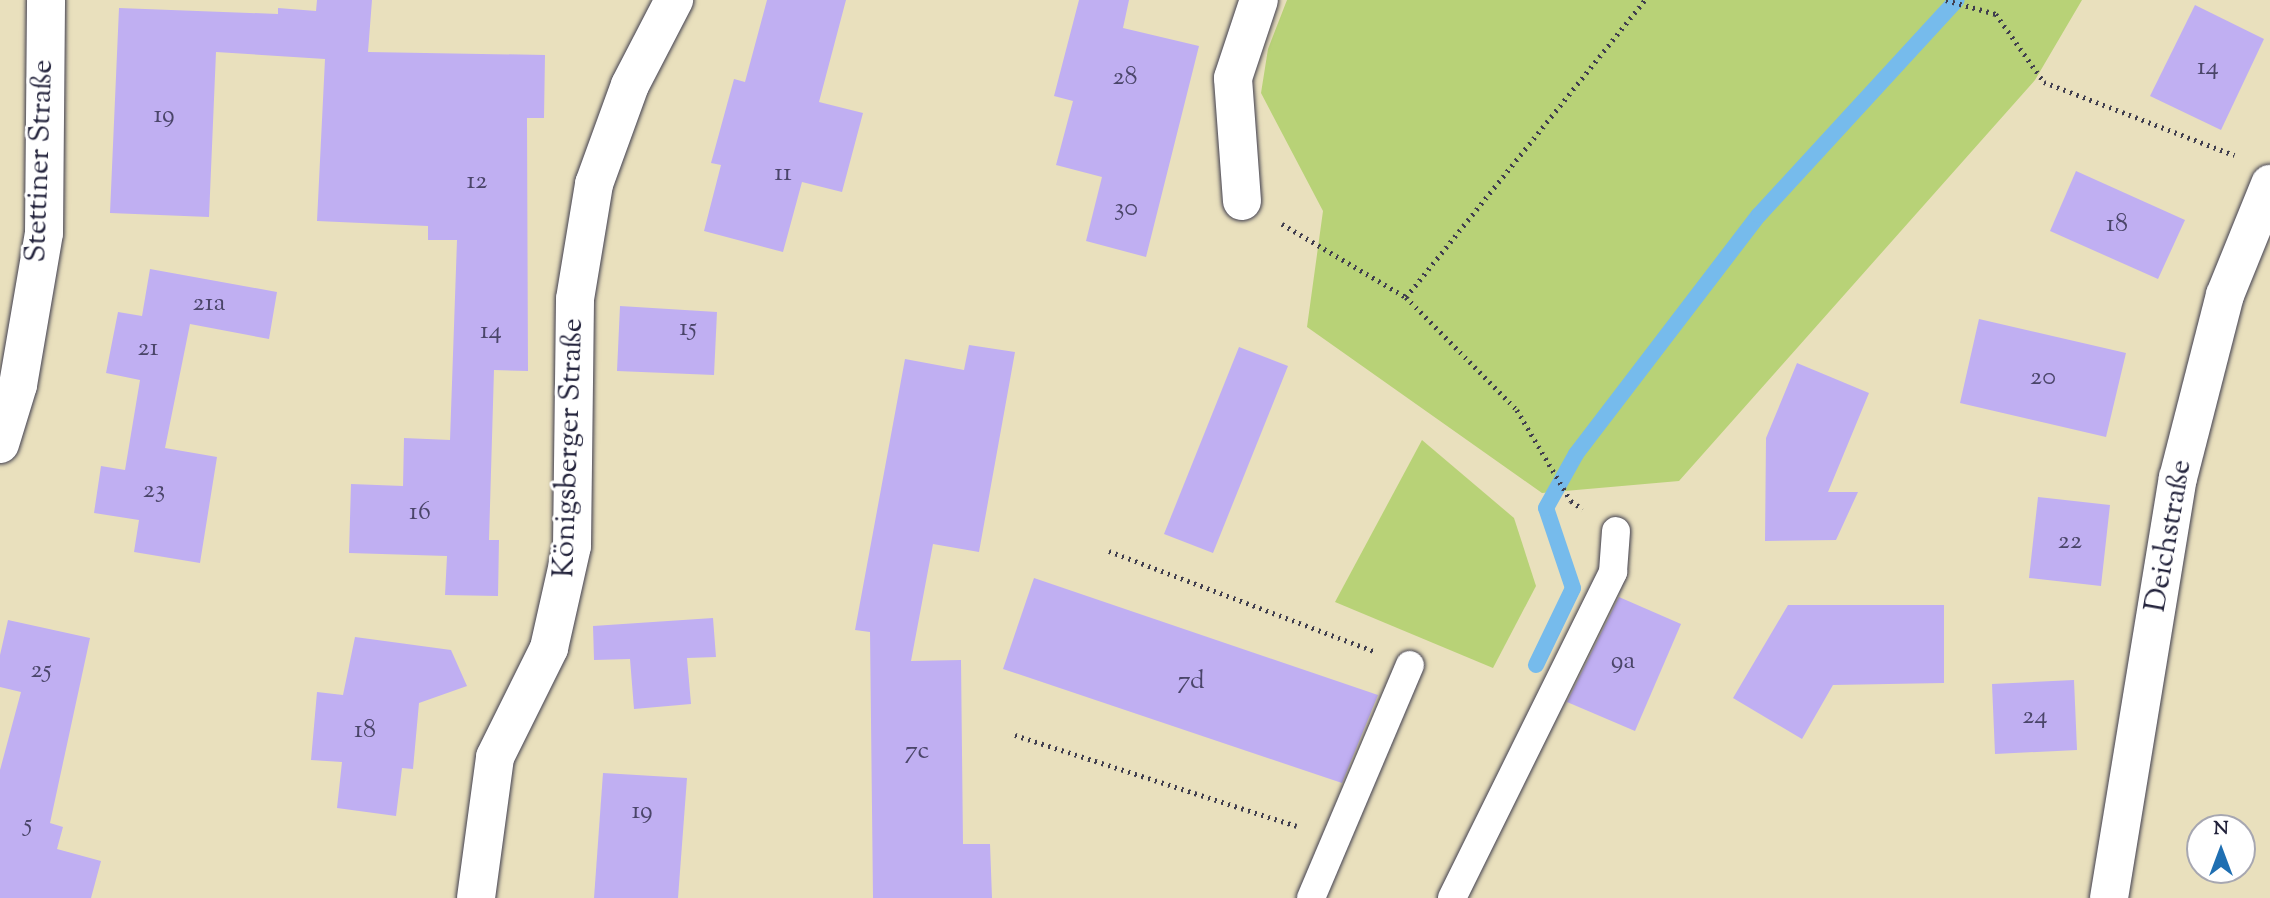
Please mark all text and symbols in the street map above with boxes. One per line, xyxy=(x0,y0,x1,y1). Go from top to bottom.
house number: 14 xyxy=(2197,52,2219,84)
street label: Stettiner Straße xyxy=(19,59,63,263)
house number: 28 xyxy=(1112,62,1138,94)
house number: 19 xyxy=(153,100,175,132)
house number: 11 xyxy=(774,158,792,190)
house number: 12 xyxy=(466,166,488,198)
house number: 30 xyxy=(1114,193,1138,225)
house number: 18 xyxy=(2106,209,2128,241)
house number: 21a xyxy=(193,288,225,320)
house number: 15 xyxy=(679,313,697,345)
house number: 14 xyxy=(480,316,502,348)
street label: Königsberger Straße xyxy=(547,318,593,578)
house number: 21 xyxy=(137,333,159,365)
house number: 20 xyxy=(2030,362,2056,394)
street label: Deichstraße xyxy=(2139,457,2201,615)
house number: 23 xyxy=(143,475,165,507)
house number: 16 xyxy=(409,497,431,529)
house number: 22 xyxy=(2058,526,2082,558)
house number: 9a xyxy=(1611,646,1635,678)
house number: 25 xyxy=(30,655,52,687)
house number: 7d xyxy=(1177,666,1205,698)
house number: 24 xyxy=(2022,701,2048,733)
house number: 18 xyxy=(354,715,376,747)
house number: 7c xyxy=(905,736,929,768)
house number: 19 xyxy=(631,796,653,828)
house number: 5 xyxy=(24,809,32,841)
north arrow xyxy=(2186,814,2256,884)
text: N xyxy=(2213,816,2229,843)

